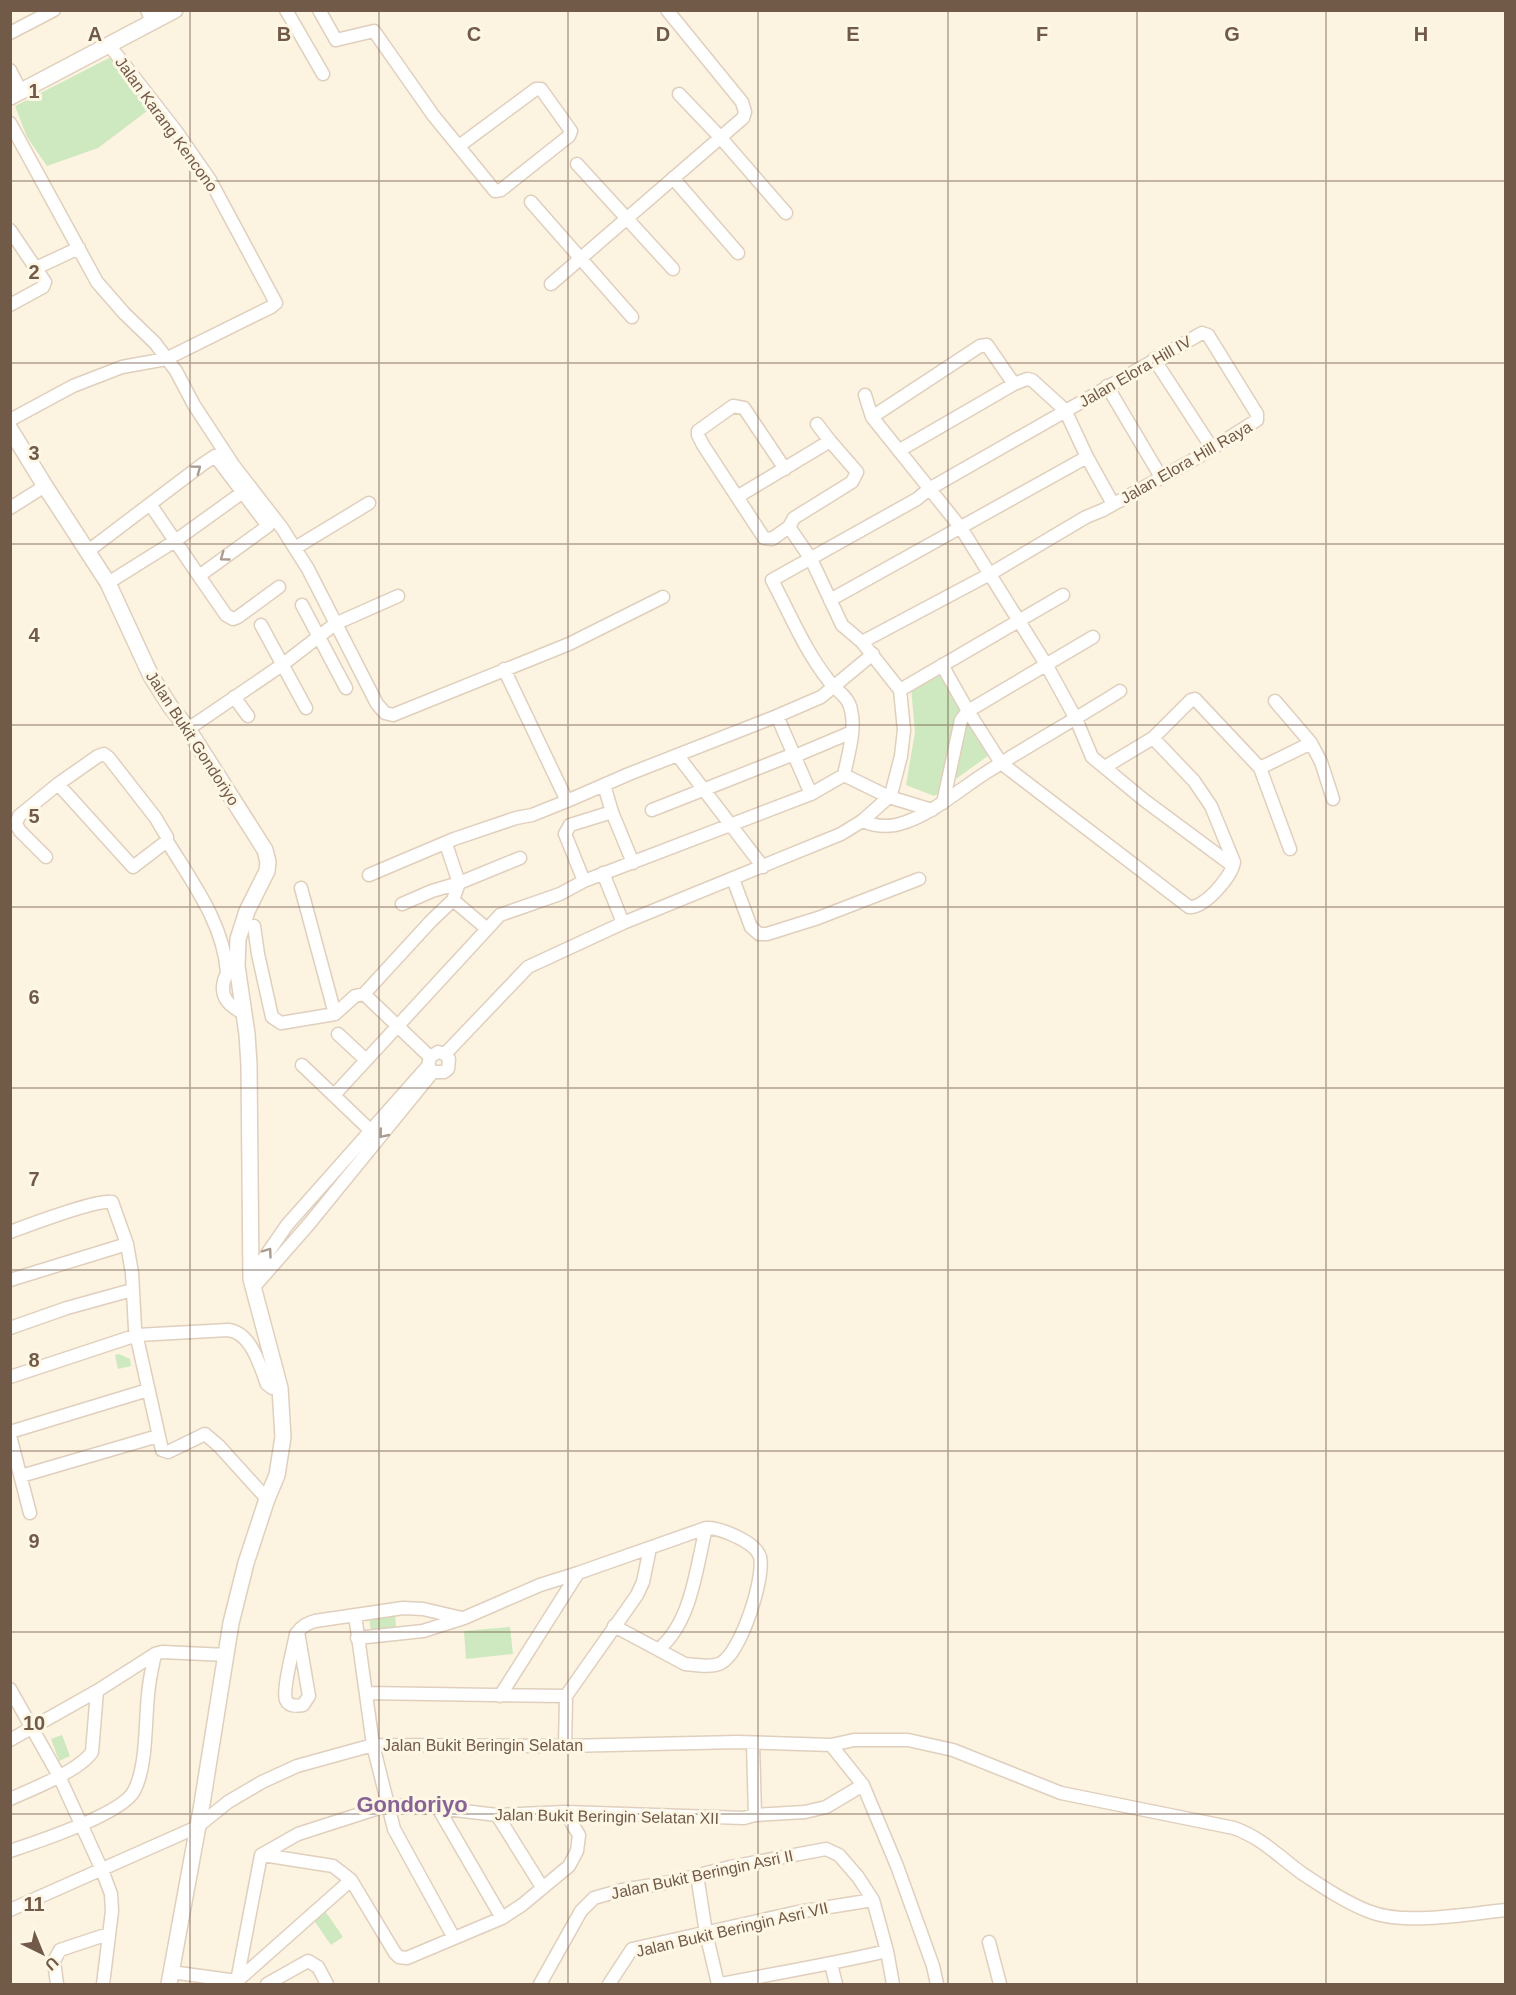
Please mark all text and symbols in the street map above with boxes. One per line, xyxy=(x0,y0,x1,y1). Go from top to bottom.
text: A xyxy=(88,23,102,45)
text: B xyxy=(277,23,291,45)
text: C xyxy=(467,23,481,45)
text: D xyxy=(656,23,670,45)
text: E xyxy=(846,23,860,45)
text: F xyxy=(1036,23,1048,45)
text: G xyxy=(1224,23,1240,45)
text: H xyxy=(1414,23,1428,45)
street label: Jalan Karang Kencono xyxy=(112,54,221,195)
text: 1 xyxy=(28,80,40,102)
text: 2 xyxy=(28,261,40,283)
street label: Jalan Elora Hill IV xyxy=(1076,332,1194,410)
street label: Jalan Elora Hill Raya xyxy=(1118,418,1255,507)
text: 3 xyxy=(28,442,40,464)
one-way arrow xyxy=(190,466,201,477)
one-way arrow xyxy=(220,550,231,561)
text: 4 xyxy=(28,624,40,646)
street label: Jalan Bukit Gondoriyo xyxy=(143,668,242,809)
text: 5 xyxy=(28,805,40,827)
text: 6 xyxy=(28,986,40,1008)
one-way arrow xyxy=(379,1127,390,1138)
text: 7 xyxy=(28,1168,40,1190)
one-way arrow xyxy=(261,1247,272,1258)
text: 8 xyxy=(28,1349,40,1371)
text: 9 xyxy=(28,1530,40,1552)
text: 10 xyxy=(23,1712,45,1734)
street label: Jalan Bukit Beringin Selatan xyxy=(383,1737,583,1754)
district label: Gondoriyo xyxy=(356,1792,468,1817)
street label: Jalan Bukit Beringin Selatan XII xyxy=(495,1806,719,1827)
street label: Jalan Bukit Beringin Asri II xyxy=(609,1847,795,1902)
text: 11 xyxy=(23,1893,45,1915)
street label: Jalan Bukit Beringin Asri VII xyxy=(634,1899,830,1960)
north arrow xyxy=(12,1923,72,1983)
text: U xyxy=(42,1953,62,1974)

